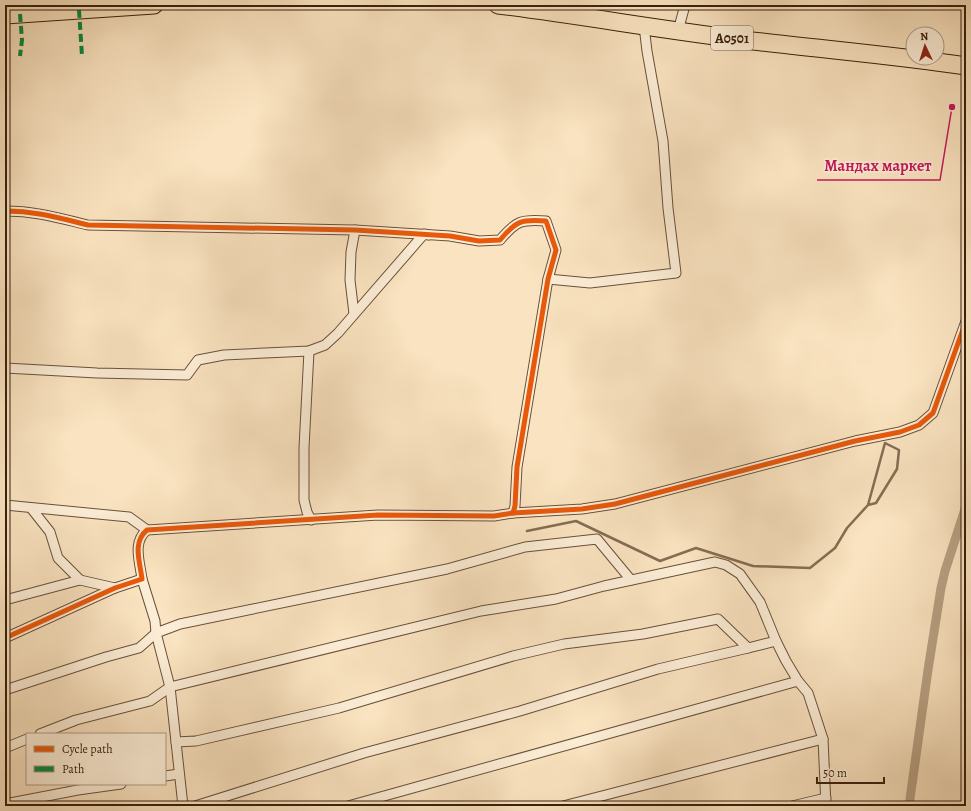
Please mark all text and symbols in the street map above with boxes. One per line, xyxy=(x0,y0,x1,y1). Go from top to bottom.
road number: A0501 xyxy=(711,26,753,50)
north arrow xyxy=(905,26,945,66)
text: N xyxy=(920,29,929,44)
callout: Мандах маркет xyxy=(817,152,940,180)
text: Мандах маркет xyxy=(824,155,932,177)
legend xyxy=(26,733,166,785)
text: Cycle path xyxy=(62,741,113,757)
scale bar xyxy=(817,759,884,785)
text: Path xyxy=(62,761,85,777)
text: 50 m xyxy=(823,765,847,781)

